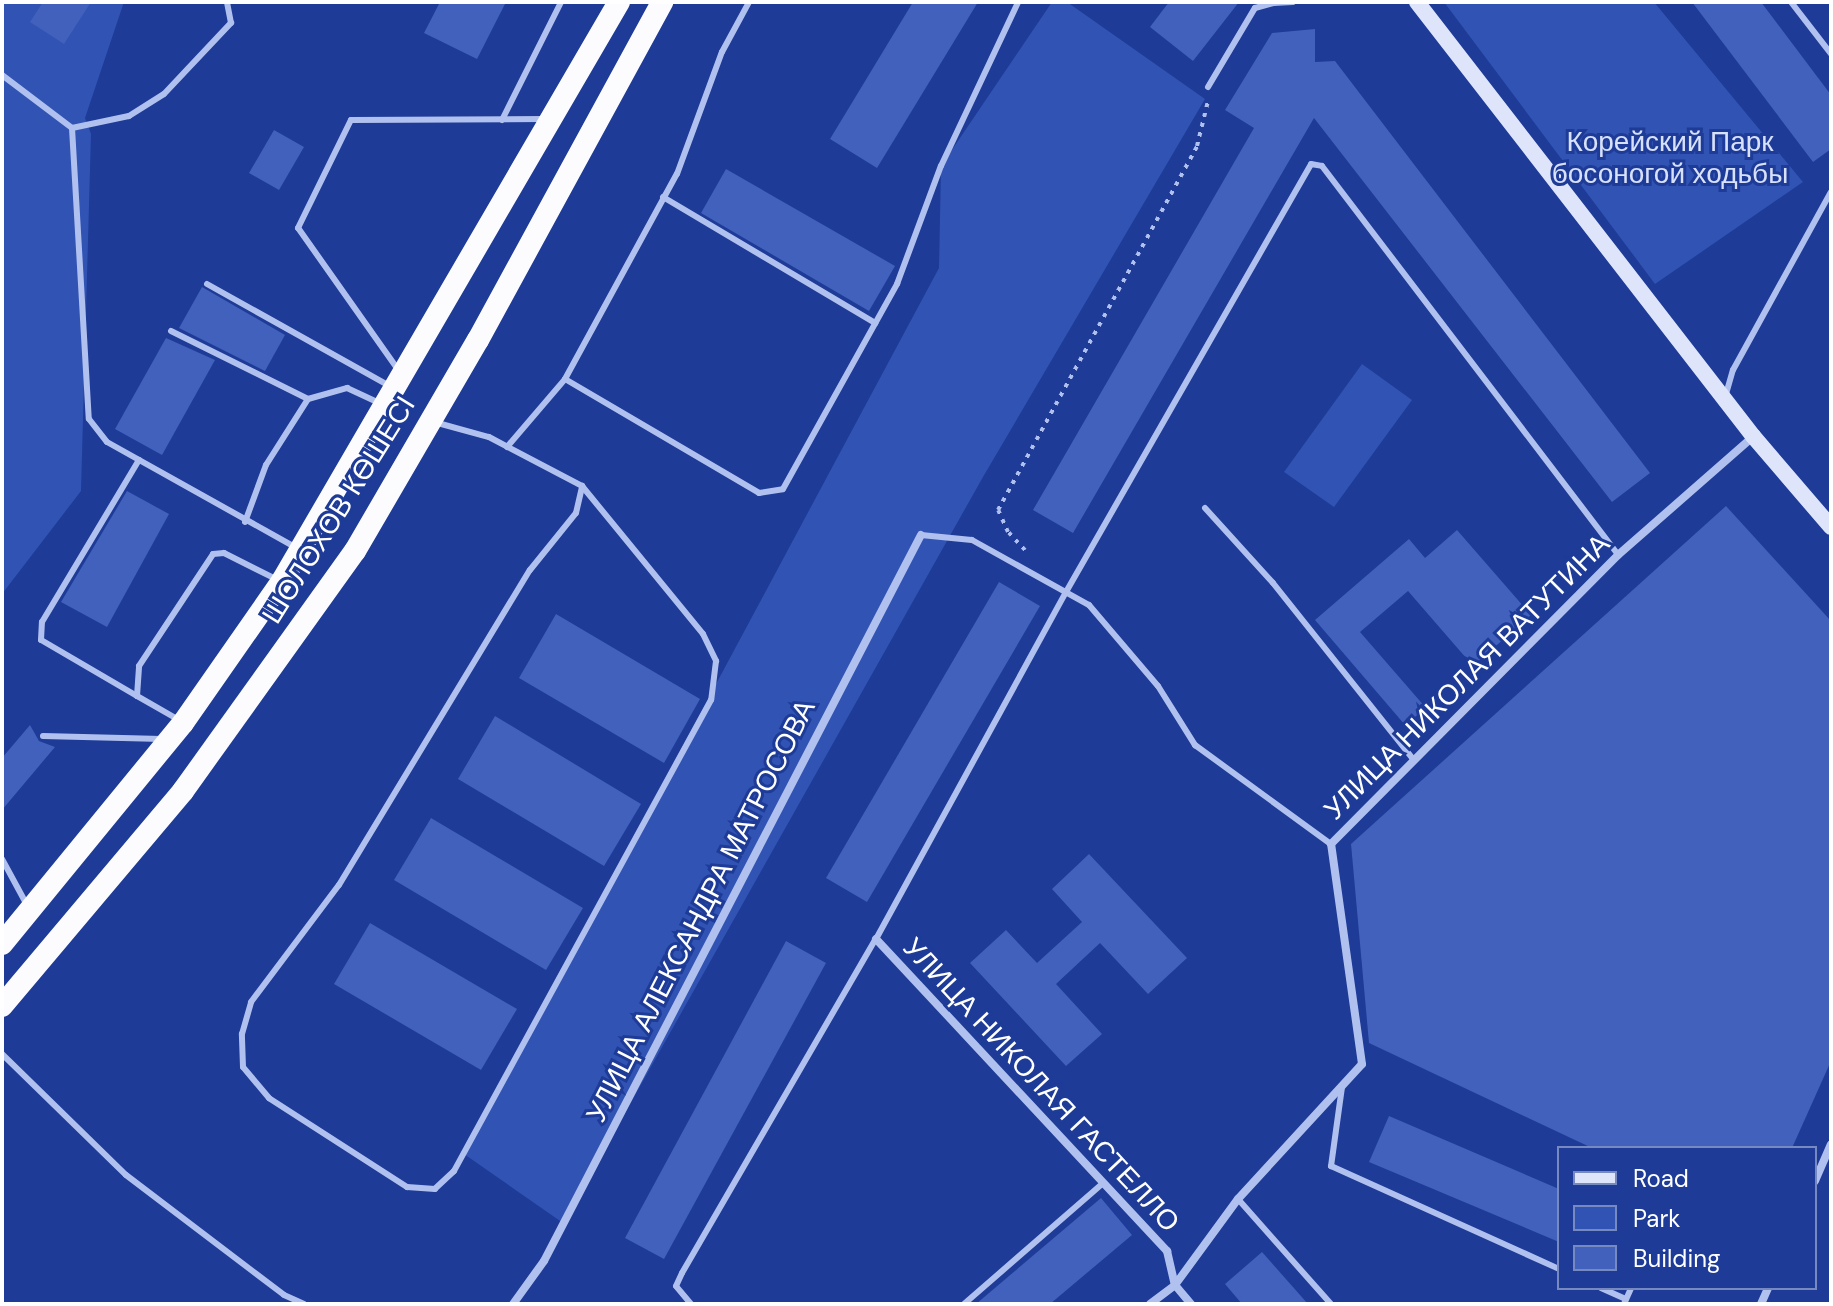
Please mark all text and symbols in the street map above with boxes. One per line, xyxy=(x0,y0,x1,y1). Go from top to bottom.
park label: Корейский Парк босоногой ходьбы xyxy=(1552,125,1788,191)
street label: ШОЛОХОВ КӨШЕСІ xyxy=(255,390,423,630)
street label: УЛИЦА НИКОЛАЯ ВАТУТИНА xyxy=(1317,527,1617,827)
street label: УЛИЦА АЛЕКСАНДРА МАТРОСОВА xyxy=(579,694,823,1128)
street label: УЛИЦА НИКОЛАЯ ГАСТЕЛЛО xyxy=(896,931,1186,1239)
legend xyxy=(1557,1146,1817,1290)
text: Road xyxy=(1633,1163,1689,1194)
text: Park xyxy=(1633,1203,1680,1234)
text: Building xyxy=(1633,1243,1720,1274)

